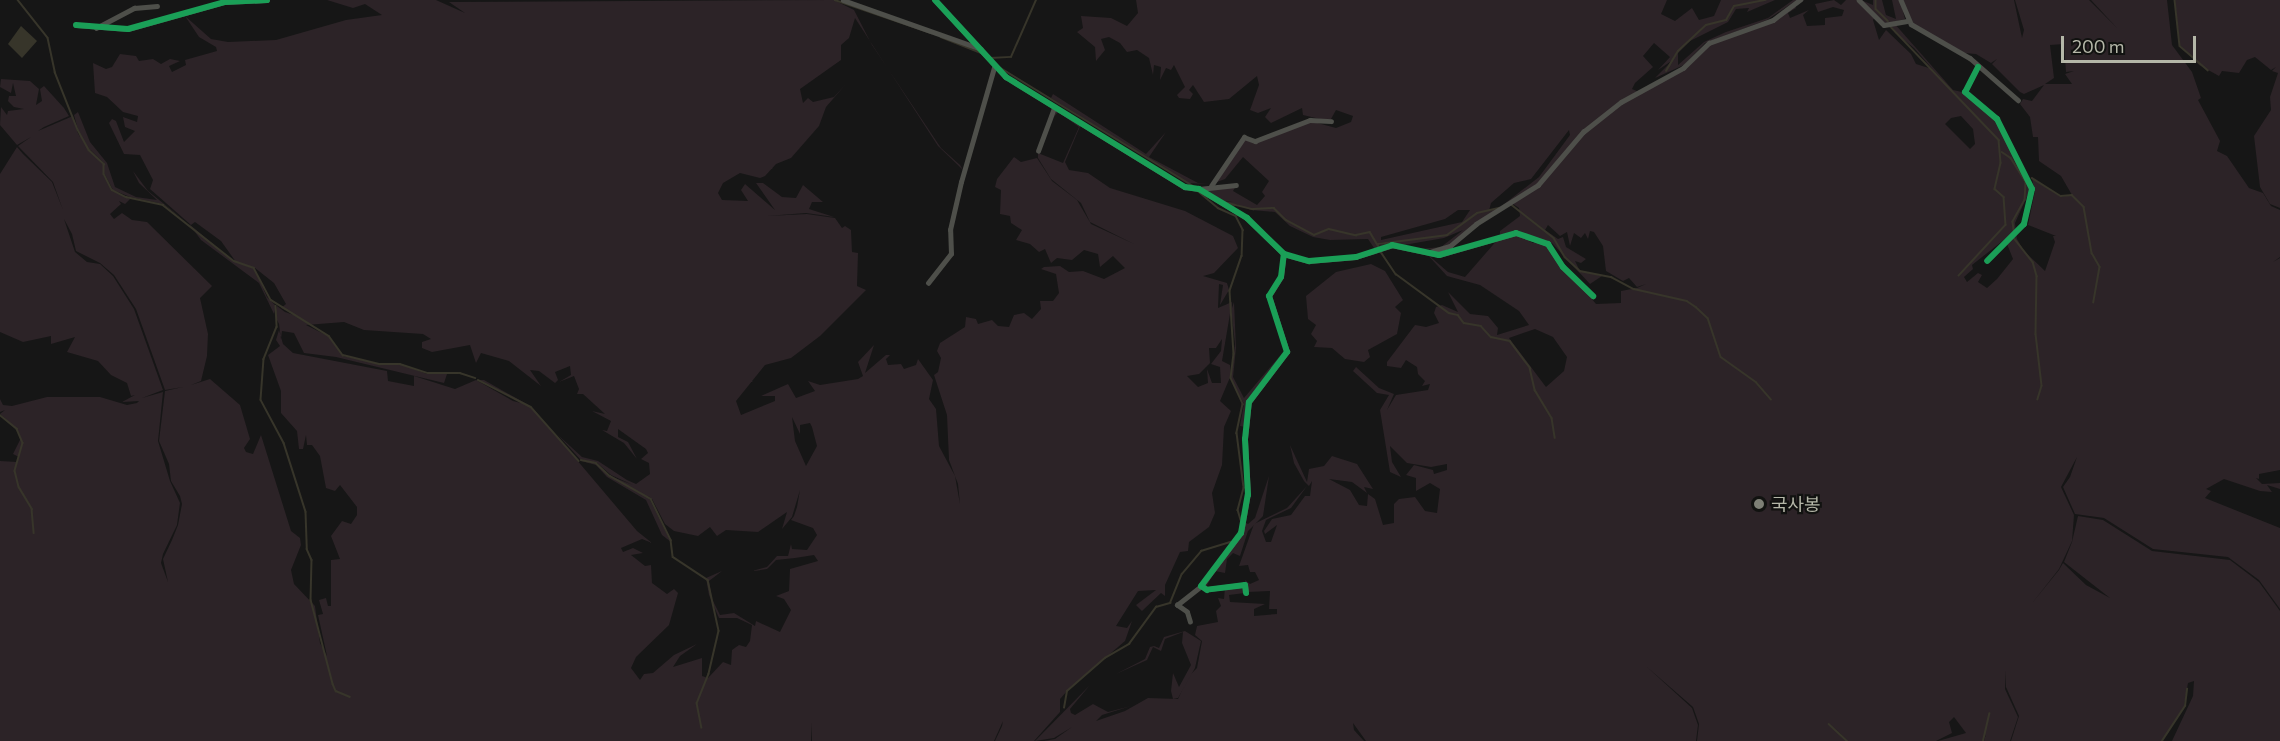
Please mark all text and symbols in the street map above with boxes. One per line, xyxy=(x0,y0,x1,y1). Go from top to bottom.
scale bar xyxy=(2064,24,2199,62)
text: 200 m xyxy=(2072,35,2125,57)
place label: 국사봉 xyxy=(1771,493,1821,515)
marker: 국사봉 xyxy=(1752,497,1766,511)

